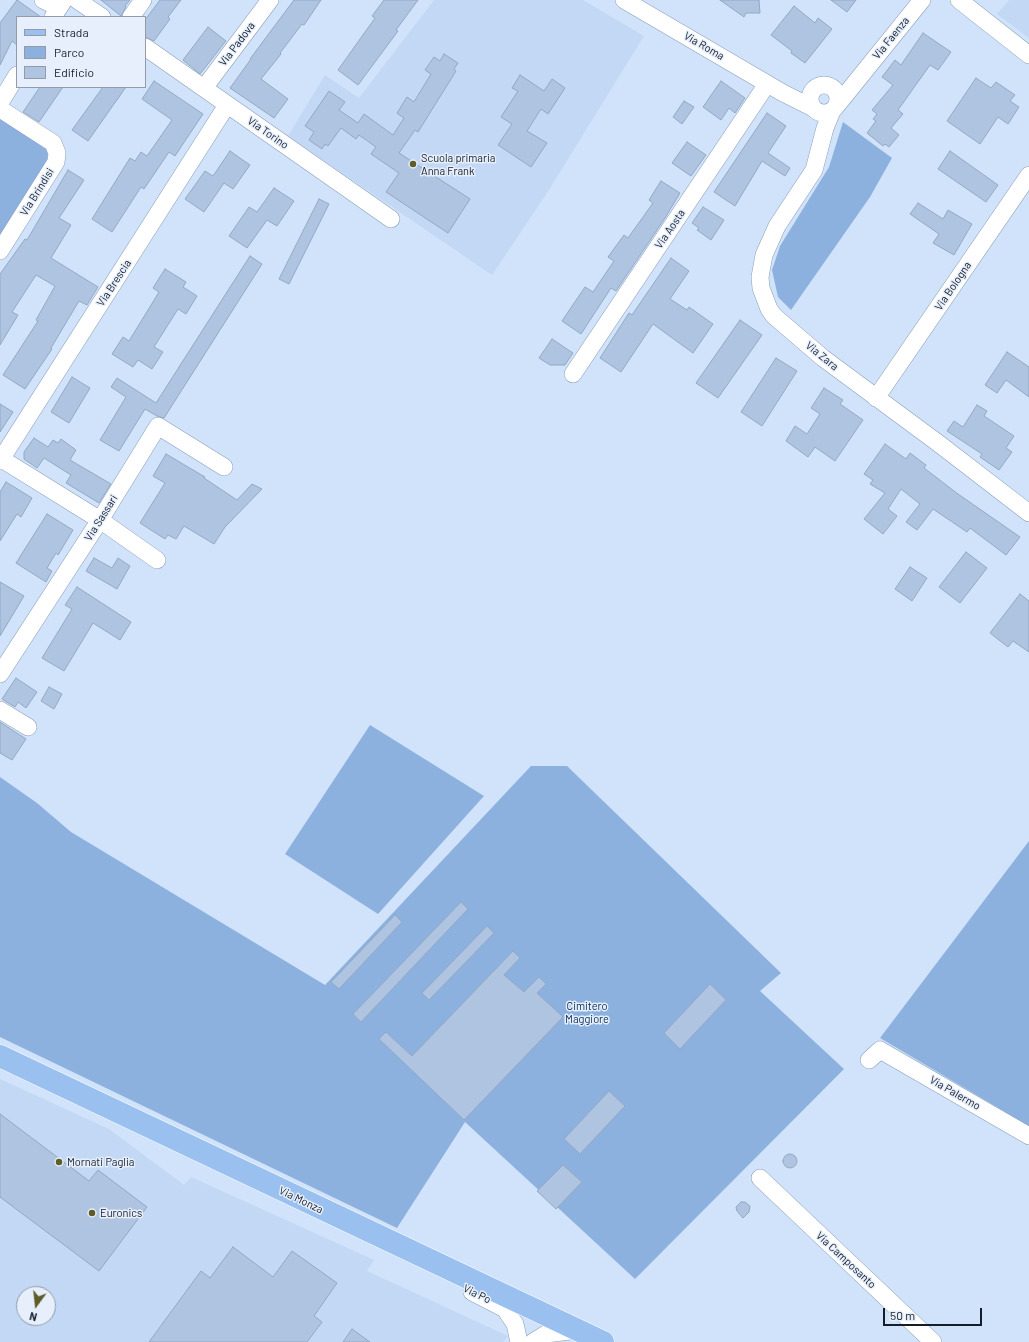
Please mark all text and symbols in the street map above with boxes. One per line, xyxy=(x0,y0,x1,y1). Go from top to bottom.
street label: Via Faenza xyxy=(870,14,912,62)
legend xyxy=(16,16,146,88)
street label: Via Padova xyxy=(216,19,258,69)
text: Strada xyxy=(54,25,89,39)
street label: Via Roma xyxy=(681,29,727,63)
text: Parco xyxy=(54,45,84,59)
text: Edificio xyxy=(54,65,94,79)
street label: Via Torino xyxy=(245,114,291,152)
place label: Scuola primaria Anna Frank xyxy=(421,151,495,177)
marker: Scuola primaria Anna Frank xyxy=(408,159,418,169)
street label: Via Brindisi xyxy=(17,166,57,218)
street label: Via Aosta xyxy=(652,207,688,251)
street label: Via Brescia xyxy=(94,257,134,309)
street label: Via Bologna xyxy=(932,259,974,313)
street label: Via Zara xyxy=(803,339,841,373)
street label: Via Sassari xyxy=(82,492,120,544)
park label: Cimitero Maggiore xyxy=(565,999,609,1025)
street label: Via Palermo xyxy=(927,1073,983,1113)
place label: Mornati Paglia xyxy=(67,1155,134,1169)
marker: Mornati Paglia xyxy=(54,1157,64,1167)
street label: Via Monza xyxy=(277,1184,325,1216)
place label: Euronics xyxy=(100,1206,142,1220)
marker: Euronics xyxy=(87,1208,97,1218)
street label: Via Camposanto xyxy=(813,1229,879,1291)
street label: Via Po xyxy=(461,1282,493,1306)
north arrow xyxy=(16,1286,56,1326)
scale bar xyxy=(885,1300,984,1326)
text: 50 m xyxy=(890,1308,915,1322)
text: N xyxy=(28,1310,38,1324)

